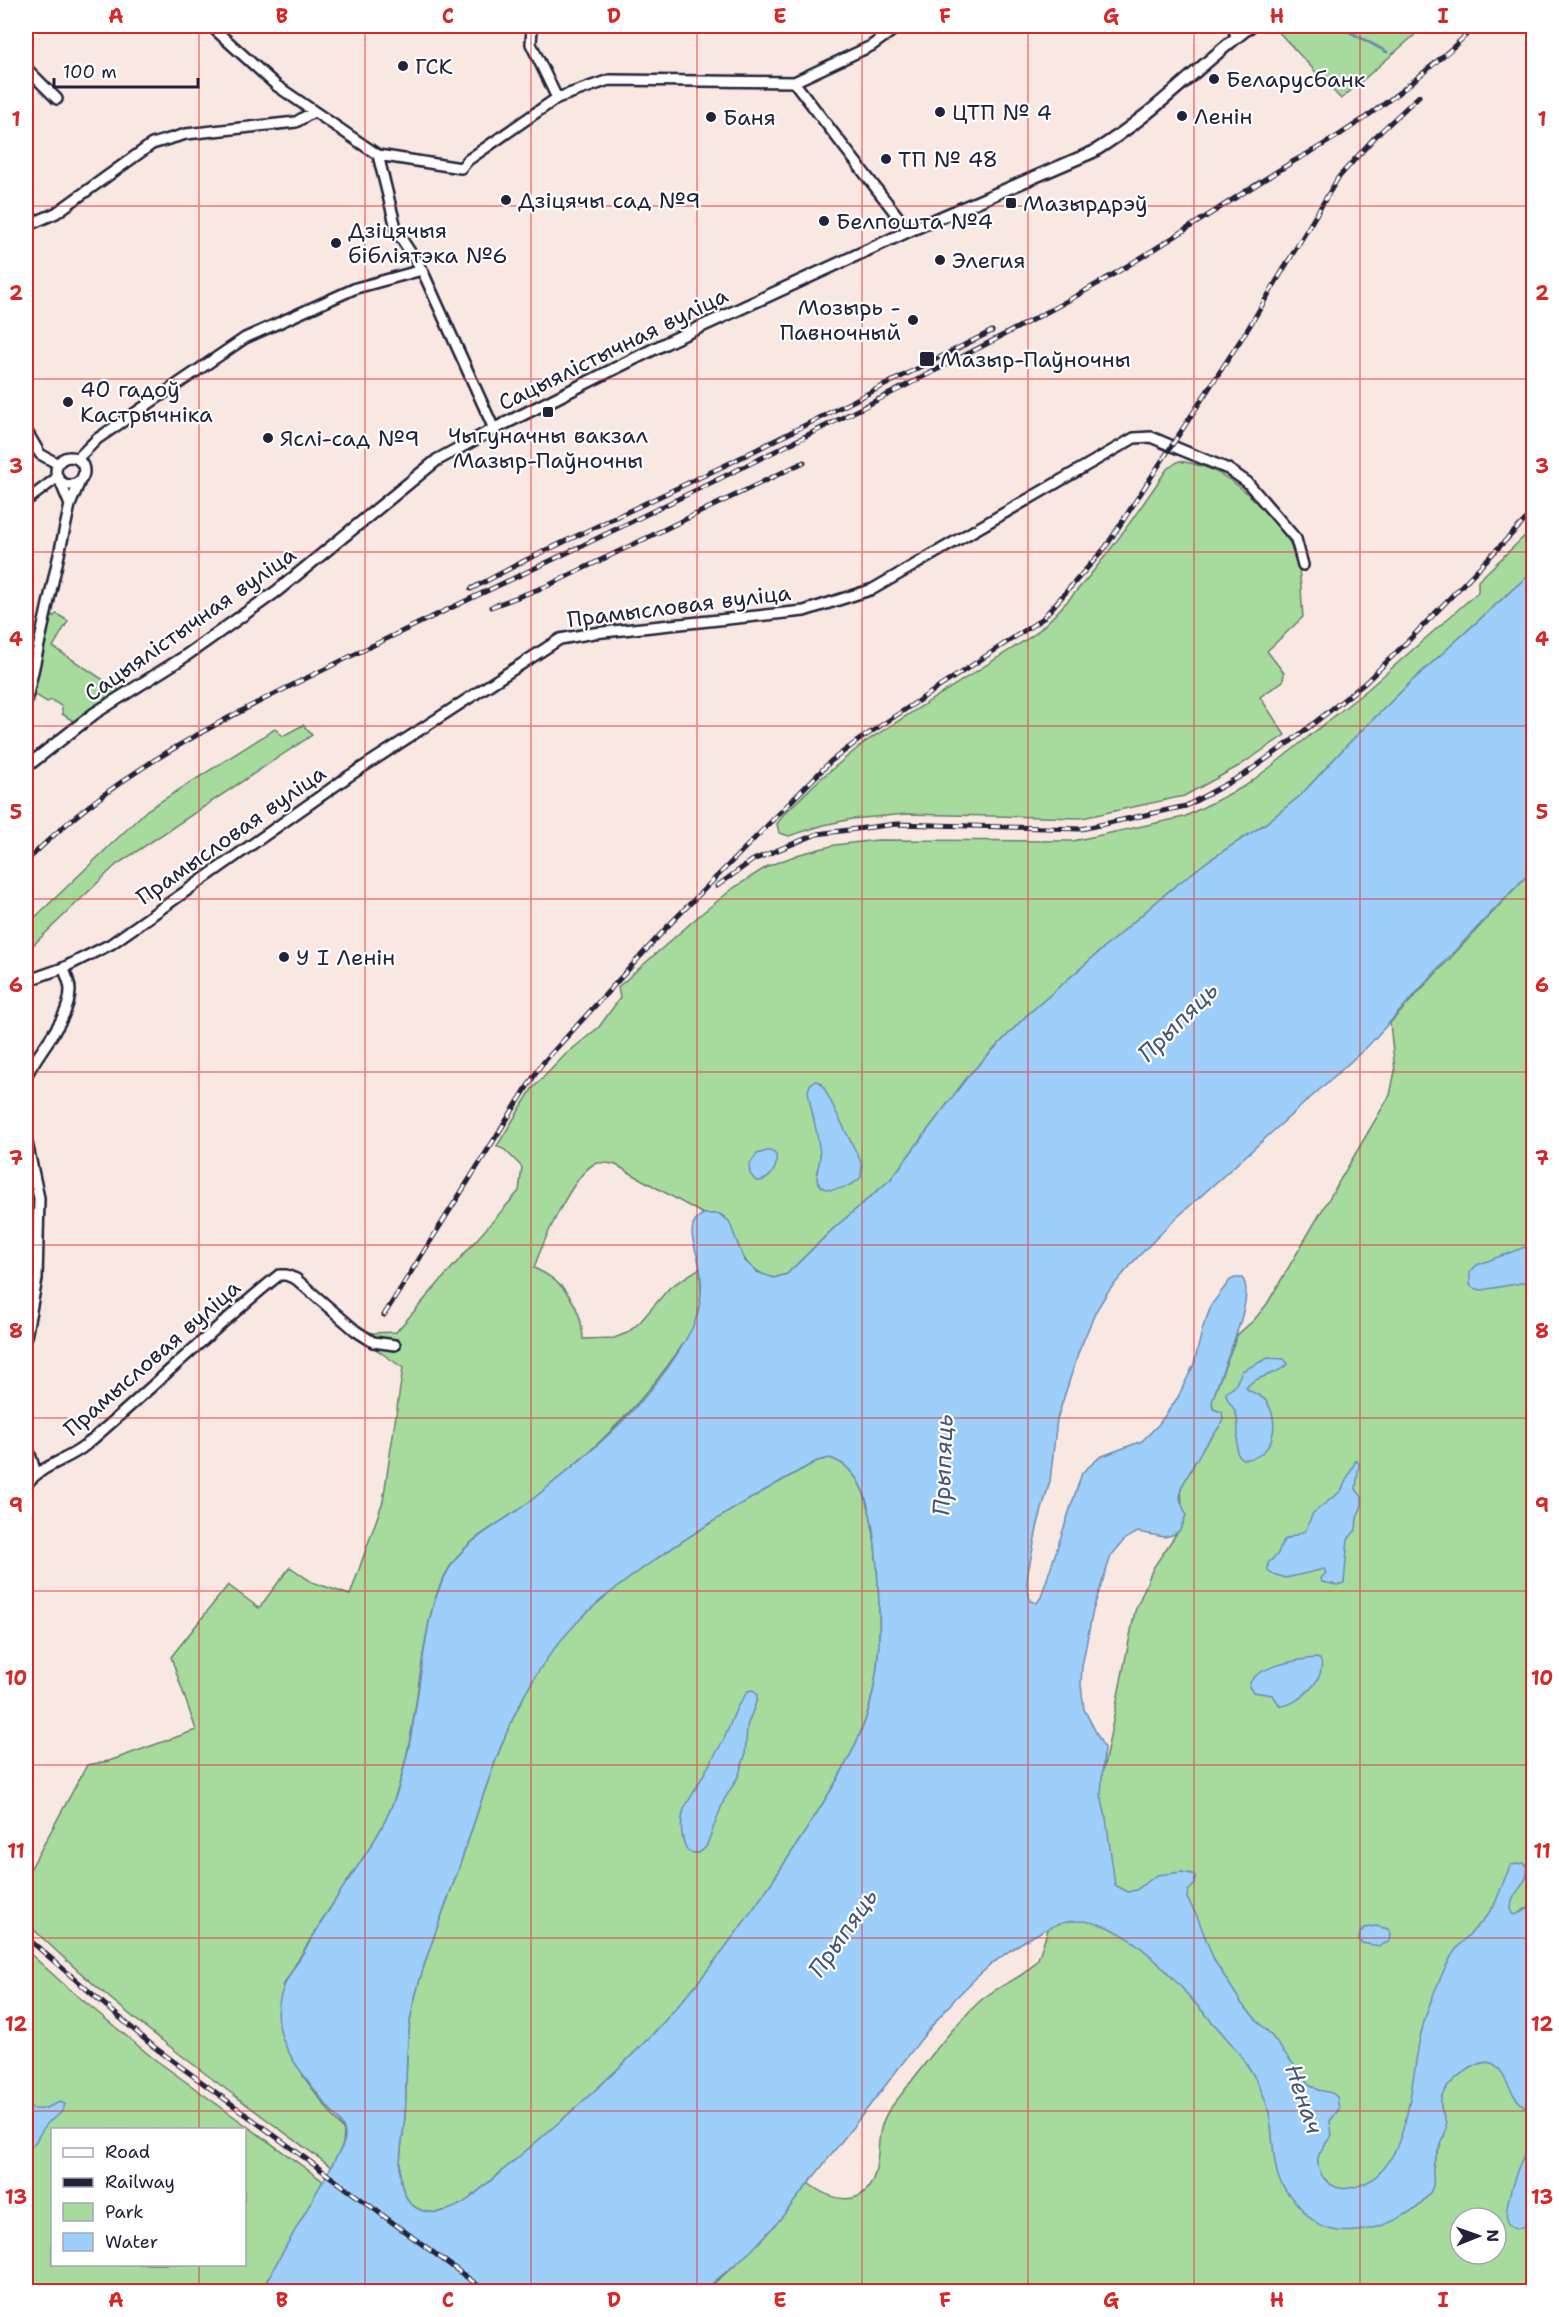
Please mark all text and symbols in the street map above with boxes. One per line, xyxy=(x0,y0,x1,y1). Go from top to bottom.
text: A xyxy=(108,3,124,29)
text: B xyxy=(276,3,288,29)
text: C xyxy=(442,3,454,29)
text: D xyxy=(607,3,621,29)
text: E xyxy=(773,3,787,29)
text: F xyxy=(939,3,951,29)
text: G xyxy=(1103,3,1119,29)
text: H xyxy=(1270,3,1284,29)
text: I xyxy=(1437,3,1449,29)
scale bar xyxy=(54,51,198,89)
place label: ГСК xyxy=(415,52,453,81)
marker: ГСК xyxy=(396,59,410,73)
text: 100 m xyxy=(63,60,117,84)
place label: Беларусбанк xyxy=(1226,65,1366,94)
marker: Беларусбанк xyxy=(1207,72,1221,86)
place label: ЦТП № 4 xyxy=(952,98,1052,127)
place label: Ленін xyxy=(1194,102,1252,131)
place label: Баня xyxy=(723,103,776,132)
marker: ЦТП № 4 xyxy=(933,105,947,119)
text: 1 xyxy=(11,106,21,132)
text: 1 xyxy=(1537,106,1547,132)
marker: Ленін xyxy=(1175,109,1189,123)
marker: Баня xyxy=(704,110,718,124)
place label: ТП № 48 xyxy=(898,145,998,174)
marker: ТП № 48 xyxy=(879,152,893,166)
place label: Дзіцячы сад №9 xyxy=(518,186,701,215)
place label: Мазырдрэў xyxy=(1023,189,1148,218)
marker: Дзіцячы сад №9 xyxy=(499,193,513,207)
marker: Мазырдрэў xyxy=(1004,196,1018,210)
place label: Белпошта №4 xyxy=(836,207,993,236)
marker: Белпошта №4 xyxy=(817,214,831,228)
place label: Дзіцячыя бібліятэка №6 xyxy=(348,216,508,270)
marker: Дзіцячыя бібліятэка №6 xyxy=(329,236,343,250)
place label: Элегия xyxy=(952,246,1026,275)
marker: Элегия xyxy=(933,253,947,267)
text: 2 xyxy=(9,280,23,306)
text: 2 xyxy=(1535,280,1549,306)
street label: Сацыялістычная вуліца xyxy=(494,281,733,417)
place label: Мозырь - Павночный xyxy=(780,293,901,347)
marker: Мозырь - Павночный xyxy=(906,313,920,327)
place label: Мазыр-Паўночны xyxy=(940,345,1131,374)
marker: Мазыр-Паўночны xyxy=(918,350,936,368)
place label: 40 гадоў Кастрычніка xyxy=(80,375,213,429)
marker: 40 гадоў Кастрычніка xyxy=(61,395,75,409)
marker: Чыгуначны вакзал Мазыр-Паўночны xyxy=(541,405,555,419)
place label: Чыгуначны вакзал Мазыр-Паўночны xyxy=(448,421,648,475)
place label: Яслі-сад №9 xyxy=(280,424,420,453)
marker: Яслі-сад №9 xyxy=(261,431,275,445)
text: 3 xyxy=(9,453,23,479)
text: 3 xyxy=(1535,453,1549,479)
street label: Сацыялістычная вуліца xyxy=(79,540,302,708)
street label: Прамысловая вуліца xyxy=(566,578,793,634)
text: 4 xyxy=(9,626,23,652)
text: 4 xyxy=(1535,626,1549,652)
street label: Прамысловая вуліца xyxy=(131,758,332,911)
text: 5 xyxy=(10,799,22,825)
text: 5 xyxy=(1536,799,1548,825)
place label: У І Ленін xyxy=(296,943,395,972)
marker: У І Ленін xyxy=(277,950,291,964)
text: 6 xyxy=(9,972,23,998)
text: 6 xyxy=(1535,972,1549,998)
water label: Прыпяць xyxy=(1131,975,1225,1069)
text: 7 xyxy=(9,1145,23,1171)
text: 7 xyxy=(1535,1145,1549,1171)
street label: Прамысловая вуліца xyxy=(58,1273,247,1443)
text: 8 xyxy=(9,1318,23,1344)
text: 8 xyxy=(1535,1318,1549,1344)
water label: Прыпяць xyxy=(925,1414,961,1516)
text: 9 xyxy=(9,1492,23,1518)
text: 9 xyxy=(1535,1492,1549,1518)
text: 10 xyxy=(5,1665,27,1691)
text: 10 xyxy=(1531,1665,1553,1691)
text: 11 xyxy=(7,1838,25,1864)
text: 11 xyxy=(1533,1838,1551,1864)
water label: Прыпяць xyxy=(801,1882,885,1984)
text: 12 xyxy=(5,2011,27,2037)
text: 12 xyxy=(1531,2011,1553,2037)
water label: Ненач xyxy=(1277,2060,1331,2138)
legend xyxy=(51,2128,246,2266)
text: Road xyxy=(105,2140,150,2164)
text: Railway xyxy=(105,2170,175,2194)
text: 13 xyxy=(5,2184,27,2210)
text: 13 xyxy=(1531,2184,1553,2210)
text: Park xyxy=(105,2200,144,2224)
north arrow xyxy=(1448,2206,1508,2266)
text: N xyxy=(1482,2229,1503,2242)
text: Water xyxy=(105,2230,158,2254)
text: A xyxy=(108,2287,124,2313)
text: B xyxy=(276,2287,288,2313)
text: C xyxy=(442,2287,454,2313)
text: D xyxy=(607,2287,621,2313)
text: E xyxy=(773,2287,787,2313)
text: F xyxy=(939,2287,951,2313)
text: G xyxy=(1103,2287,1119,2313)
text: H xyxy=(1270,2287,1284,2313)
text: I xyxy=(1437,2287,1449,2313)

